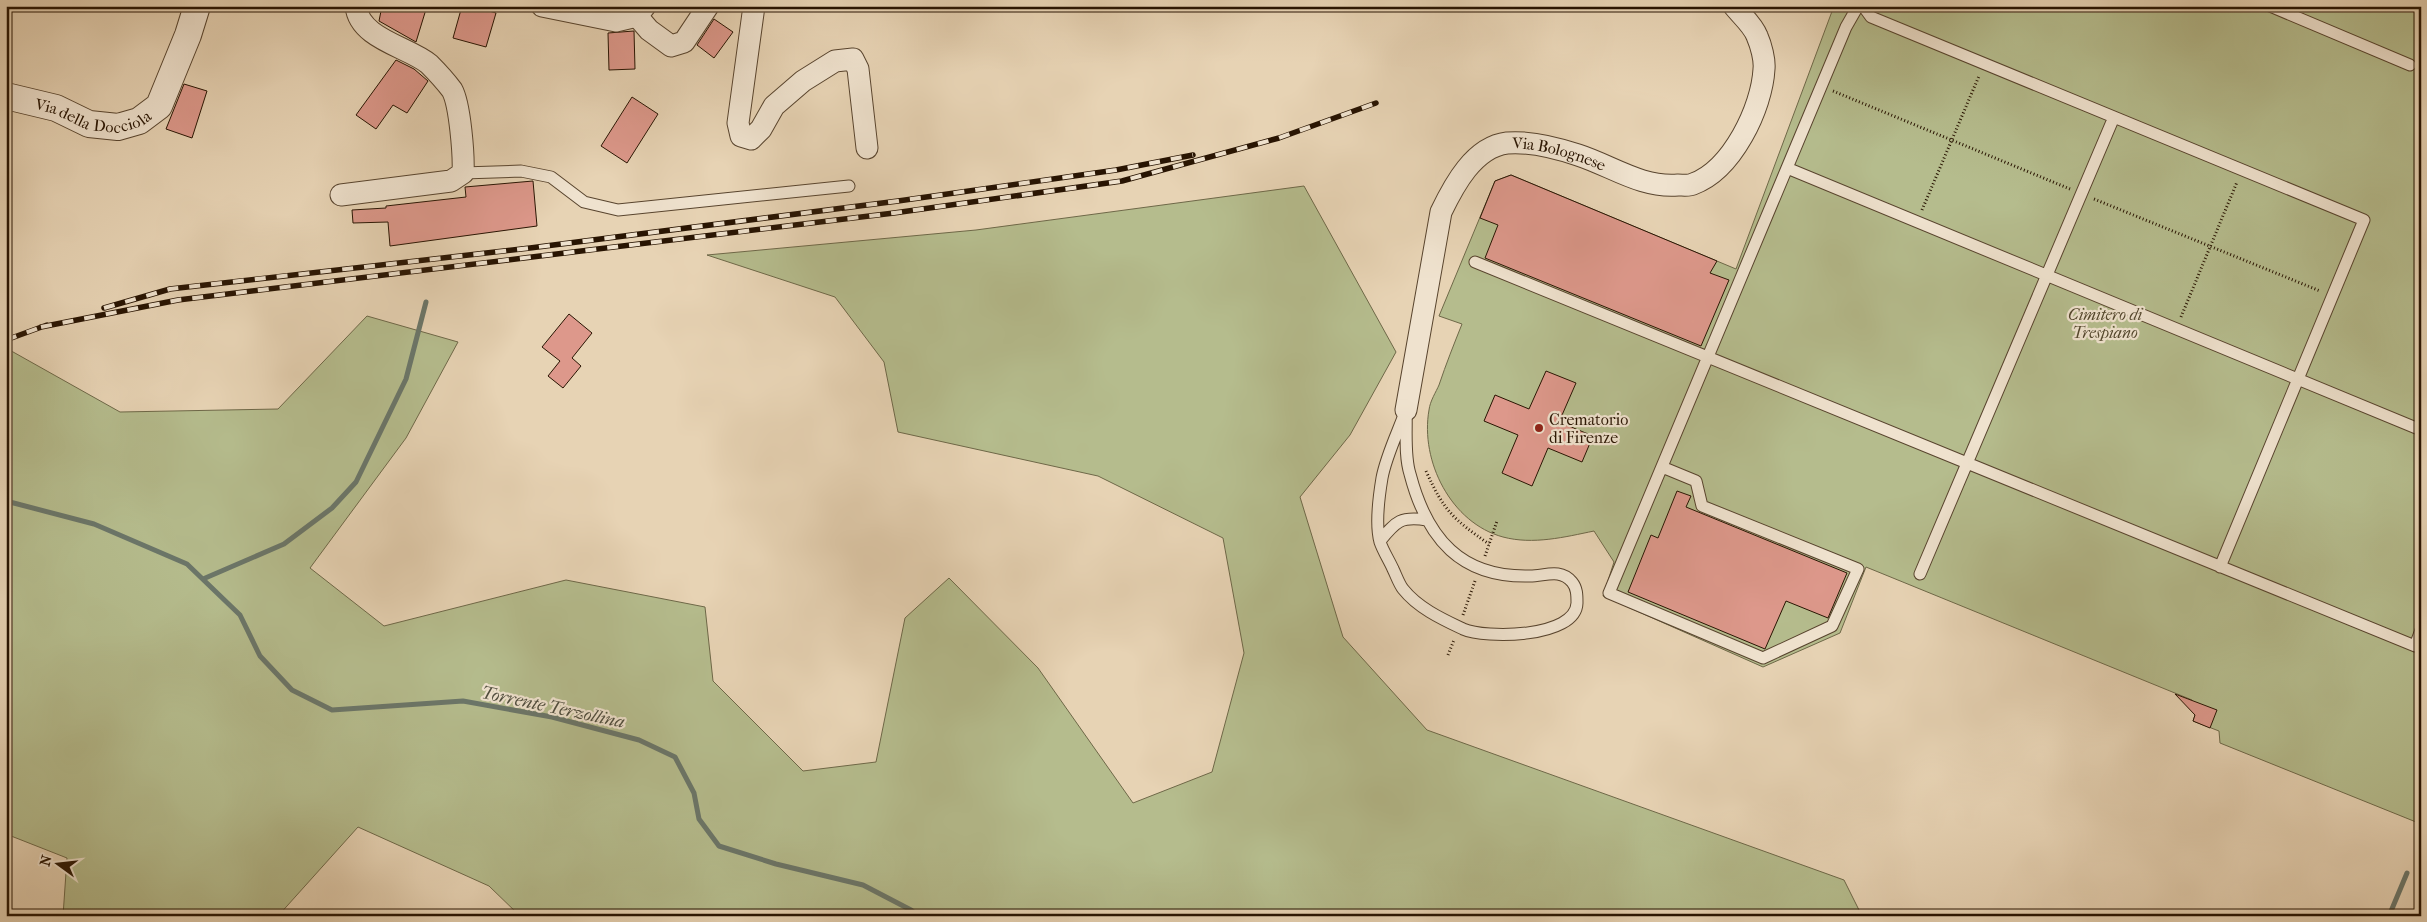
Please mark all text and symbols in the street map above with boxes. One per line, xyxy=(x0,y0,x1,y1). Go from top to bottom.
street label: Via della Docciola xyxy=(32,94,155,137)
street label: Via Bolognese xyxy=(1511,134,1609,175)
park label: Cimitero di Trespiano xyxy=(2068,305,2144,342)
place label: Crematorio di Firenze xyxy=(1549,410,1628,447)
marker: Crematorio di Firenze xyxy=(1533,422,1545,434)
water label: Torrente Terzollina xyxy=(479,682,626,733)
north arrow xyxy=(32,840,82,890)
text: N xyxy=(36,853,56,868)

